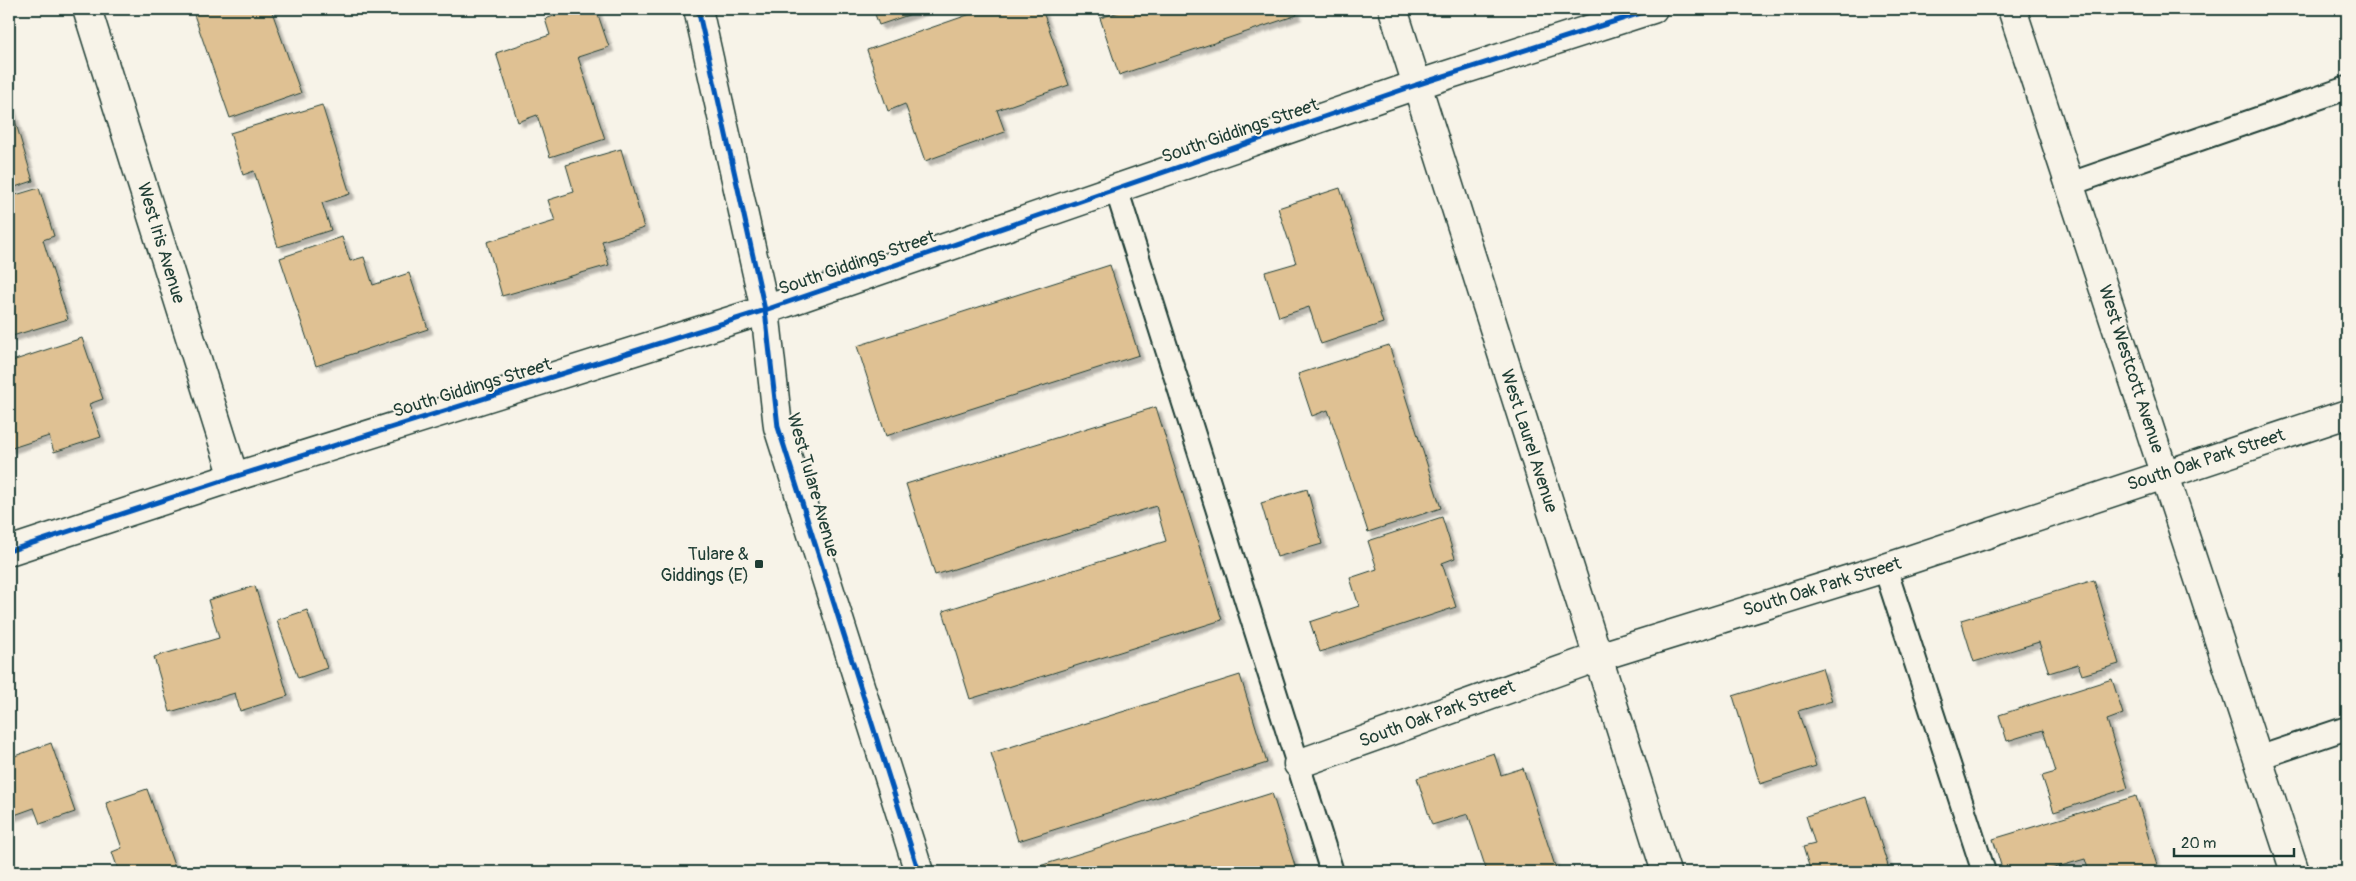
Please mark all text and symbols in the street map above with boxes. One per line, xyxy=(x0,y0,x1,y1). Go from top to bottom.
street label: South Giddings Street xyxy=(1158,93,1322,169)
street label: West Iris Avenue xyxy=(132,180,190,306)
street label: South Giddings Street xyxy=(775,225,939,301)
street label: West Westcott Avenue xyxy=(2093,282,2169,456)
street label: South Giddings Street xyxy=(390,353,555,423)
street label: West Laurel Avenue xyxy=(1495,367,1563,516)
street label: West Tulare Avenue xyxy=(781,410,845,560)
street label: South Oak Park Street xyxy=(2124,423,2288,496)
place label: Tulare & Giddings (E) xyxy=(661,543,749,587)
street label: South Oak Park Street xyxy=(1740,552,1905,622)
marker: Tulare & Giddings (E) xyxy=(753,558,765,570)
street label: South Oak Park Street xyxy=(1356,675,1519,753)
scale bar xyxy=(2174,826,2294,858)
text: 20 m xyxy=(2181,834,2216,853)

